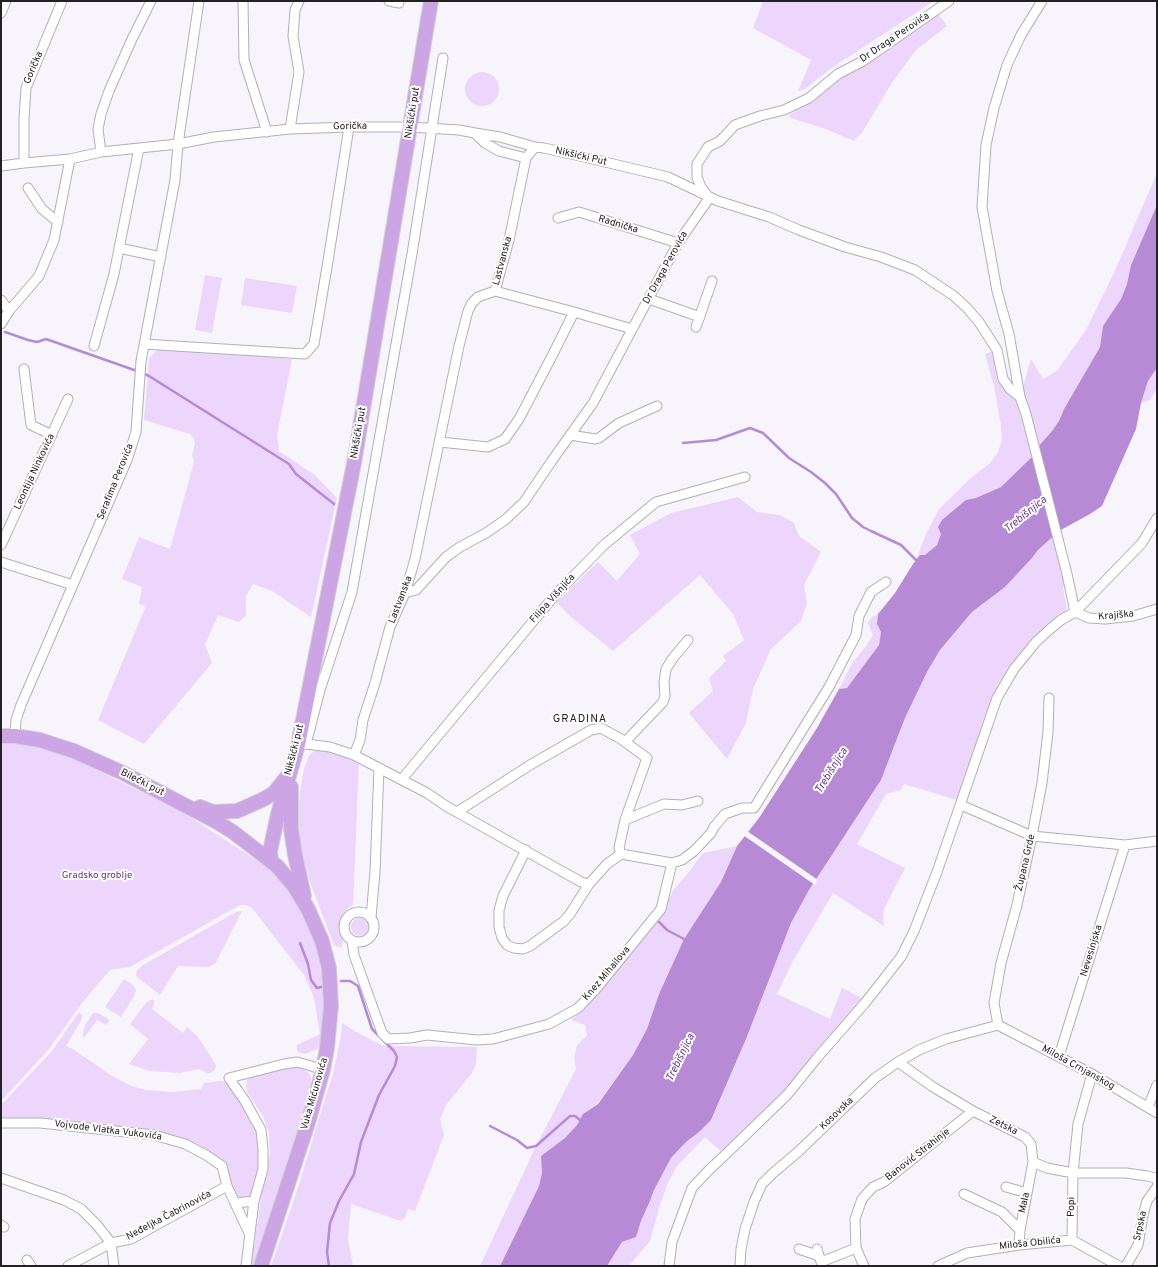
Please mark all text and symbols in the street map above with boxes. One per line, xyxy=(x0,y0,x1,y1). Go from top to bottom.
street label: Dr Draga Perovića xyxy=(858,10,932,66)
street label: Gorička xyxy=(22,50,46,86)
street label: Nikšićki put xyxy=(403,86,423,140)
street label: Gorička xyxy=(333,121,367,133)
street label: Nikšićki Put xyxy=(554,145,608,169)
street label: Radnička xyxy=(597,213,639,237)
street label: Dr Draga Perovića xyxy=(641,230,691,306)
street label: Lastvanska xyxy=(491,235,515,287)
street label: Nikšićki put xyxy=(349,406,369,460)
street label: Leontija Ninkovića xyxy=(12,432,58,512)
street label: Serafima Perovića xyxy=(95,442,137,522)
water label: Trebišnjica xyxy=(1002,494,1050,536)
street label: Filipa Višnjića xyxy=(528,572,578,626)
street label: Lastvanska xyxy=(386,575,416,625)
street label: Krajiška xyxy=(1098,608,1134,624)
district label: GRADINA xyxy=(553,713,607,727)
street label: Nikšićki put xyxy=(283,723,307,777)
water label: Trebišnjica xyxy=(813,746,851,796)
street label: Bilećki put xyxy=(118,767,166,799)
street label: Župana Grde xyxy=(1014,833,1038,893)
park label: Gradsko groblje xyxy=(62,870,132,882)
street label: Nevesinjska xyxy=(1078,924,1106,978)
street label: Knez Mihailova xyxy=(581,944,633,1004)
water label: Trebišnjica xyxy=(664,1032,698,1084)
street label: Miloša Crnjanskog xyxy=(1039,1043,1117,1093)
street label: Vuka Mićunovića xyxy=(299,1057,331,1131)
street label: Kosovska xyxy=(818,1095,856,1133)
street label: Zetska xyxy=(987,1114,1019,1138)
street label: Vojvode Vlatka Vukovića xyxy=(54,1118,162,1144)
street label: Banović Strahinje xyxy=(883,1126,953,1184)
street label: Neđeljka Čabrinovića xyxy=(124,1188,214,1244)
street label: Mala xyxy=(1017,1192,1033,1214)
street label: Popi xyxy=(1066,1197,1078,1217)
street label: Srpska xyxy=(1132,1210,1150,1242)
street label: Miloša Obilića xyxy=(999,1235,1061,1253)

